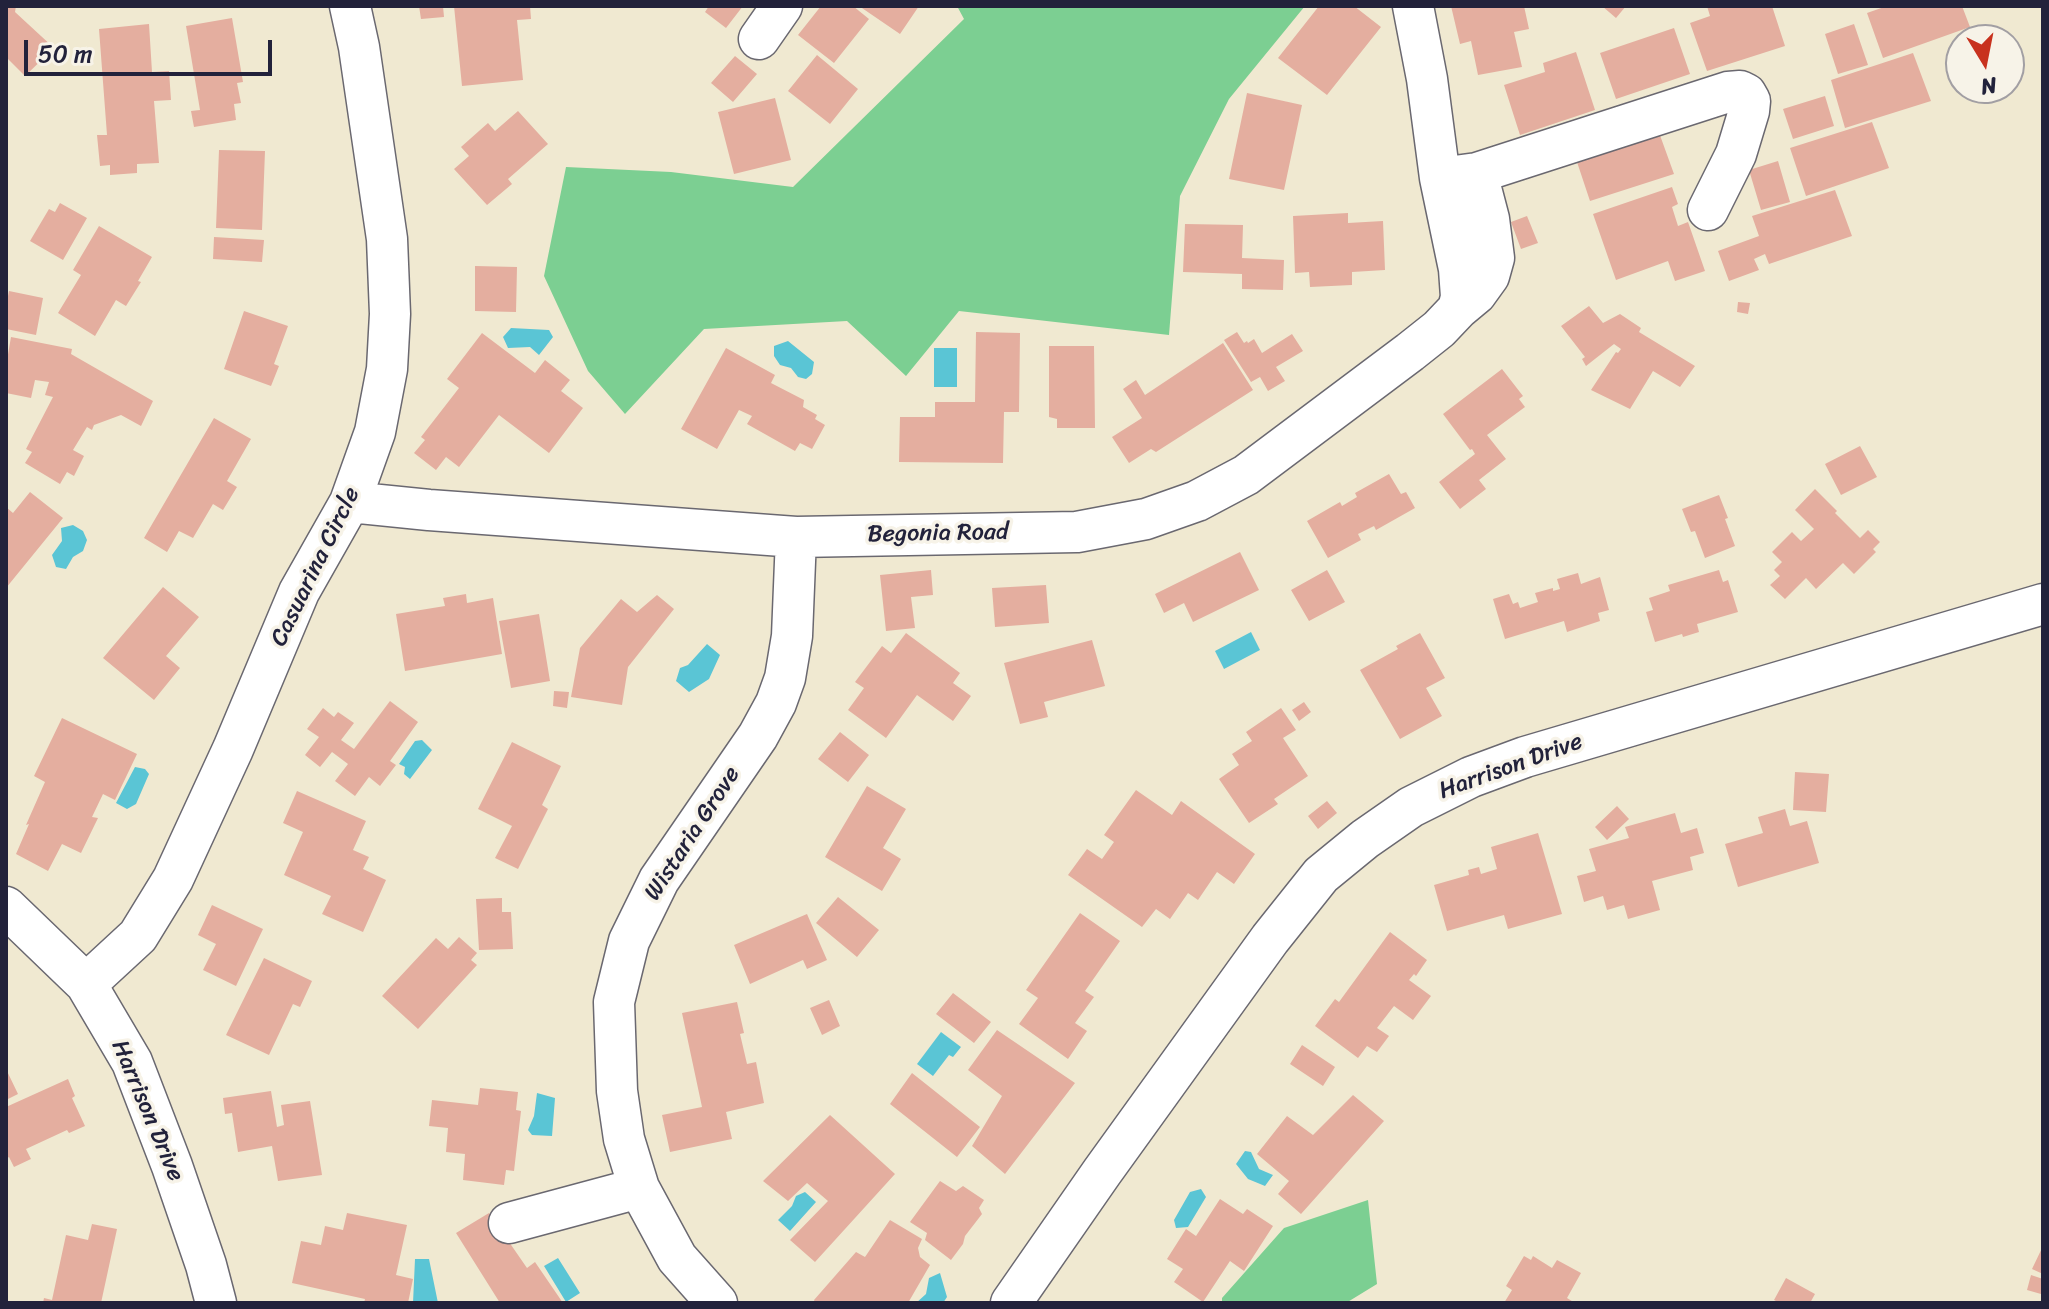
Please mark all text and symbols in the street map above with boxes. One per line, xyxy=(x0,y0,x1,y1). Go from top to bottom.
scale bar xyxy=(28,24,276,74)
north arrow xyxy=(1945,24,2025,104)
text: 50 m xyxy=(38,33,93,75)
text: N xyxy=(1978,66,2000,107)
street label: Casuarina Circle xyxy=(265,483,367,651)
street label: Begonia Road xyxy=(867,518,1009,550)
street label: Harrison Drive xyxy=(1435,728,1587,806)
street label: Wistaria Grove xyxy=(639,762,747,906)
street label: Harrison Drive xyxy=(104,1036,190,1186)

